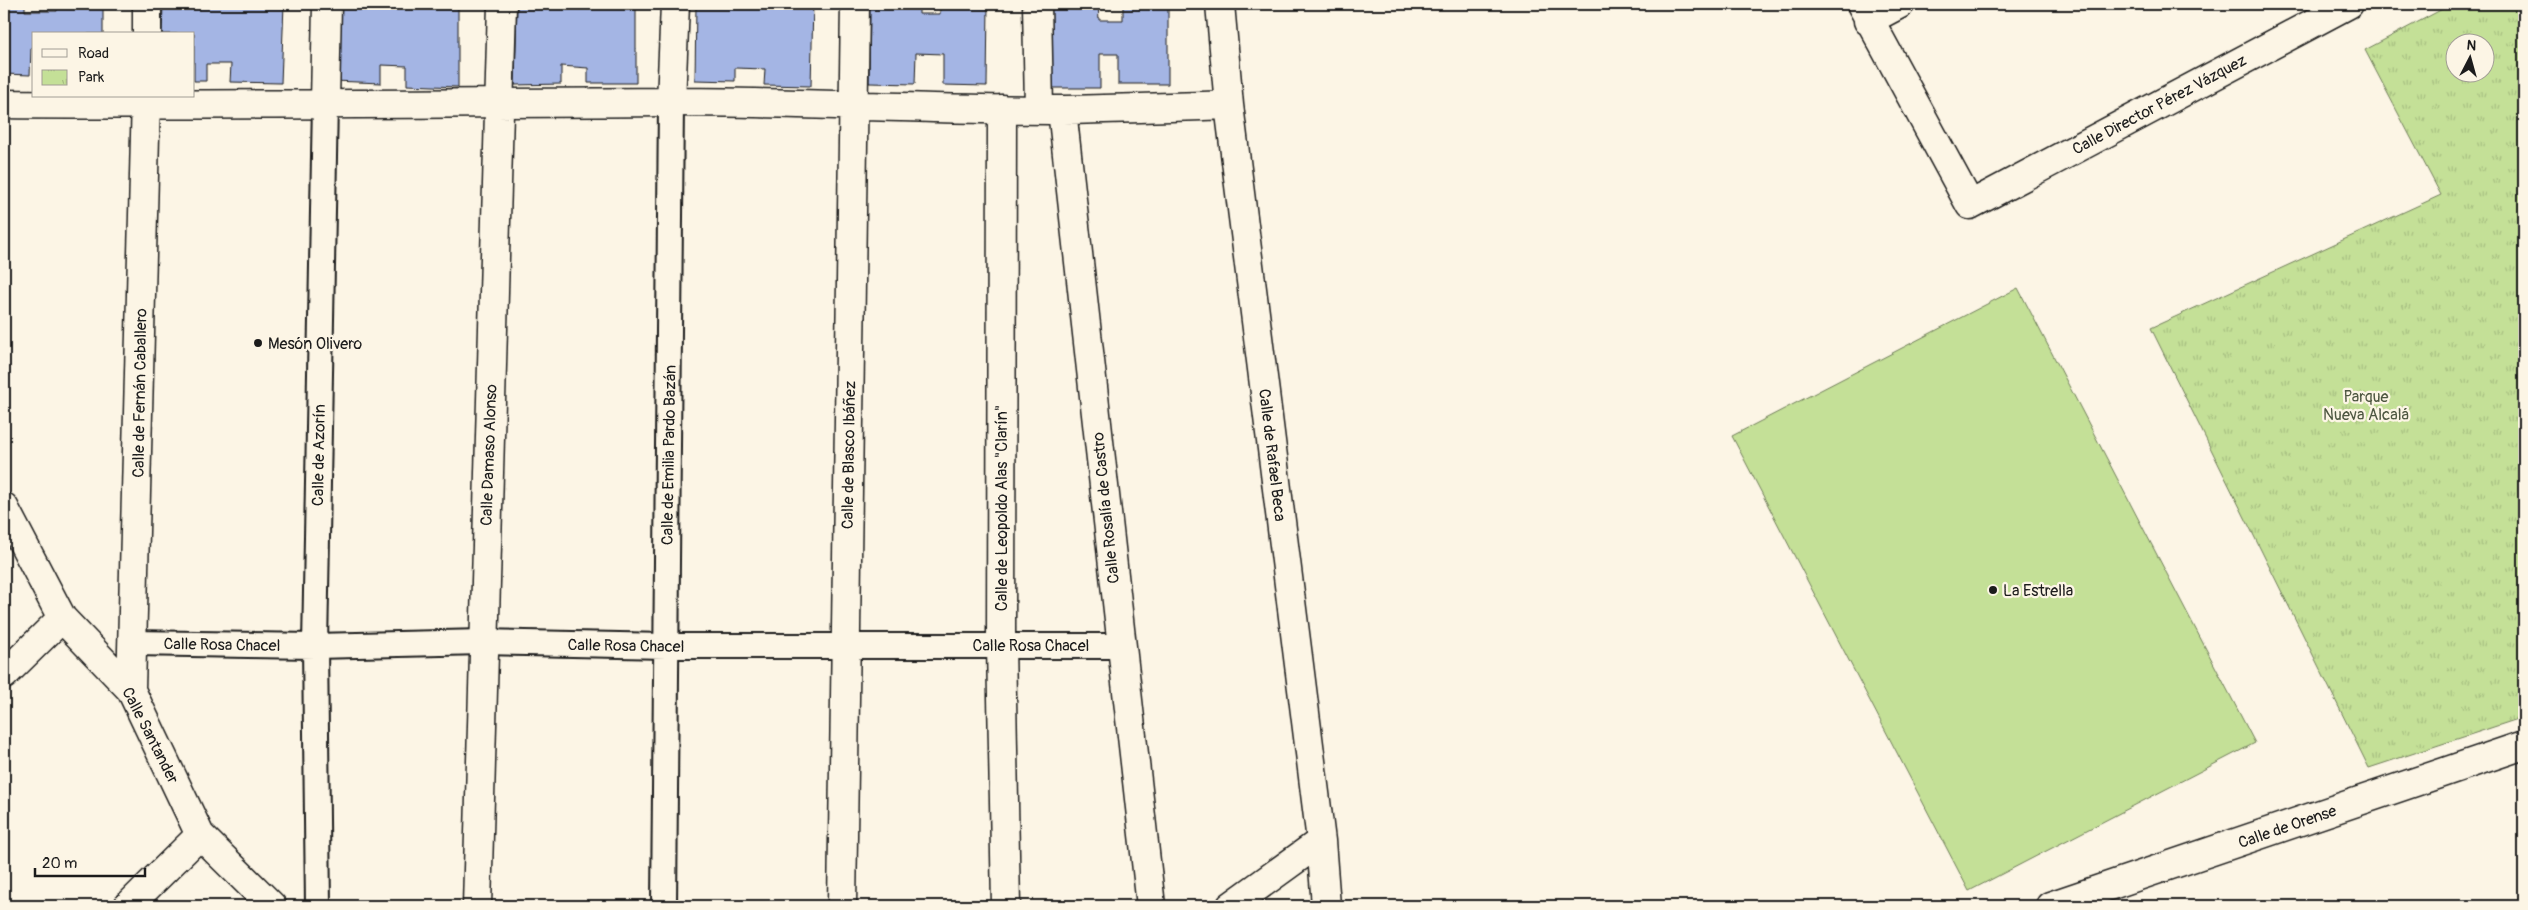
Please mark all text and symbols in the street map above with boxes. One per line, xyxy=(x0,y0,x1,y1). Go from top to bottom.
legend xyxy=(32,32,195,98)
north arrow xyxy=(2446,32,2496,82)
text: N xyxy=(2466,37,2477,55)
text: Road xyxy=(78,44,109,63)
street label: Calle Director Pérez Vázquez xyxy=(2069,50,2250,159)
text: Park xyxy=(78,68,105,87)
street label: Calle de Fernán Caballero xyxy=(129,308,151,478)
place label: Mesón Olivero xyxy=(268,334,363,354)
marker: Mesón Olivero xyxy=(252,337,264,349)
street label: Calle de Emilia Pardo Bazán xyxy=(657,365,681,545)
street label: Calle de Blasco Ibáñez xyxy=(838,381,860,529)
street label: Calle Damaso Alonso xyxy=(477,383,501,526)
park label: Parque Nueva Alcalá xyxy=(2323,387,2409,425)
street label: Calle de Rafael Beca xyxy=(1254,388,1290,523)
street label: Calle de Azorín xyxy=(308,404,330,506)
street label: Calle de Leopoldo Alas "Clarín" xyxy=(992,405,1012,611)
street label: Calle Rosalía de Castro xyxy=(1088,431,1124,585)
place label: La Estrella xyxy=(2003,581,2073,601)
marker: La Estrella xyxy=(1987,584,1999,596)
street label: Calle Rosa Chacel xyxy=(163,634,281,656)
street label: Calle Rosa Chacel xyxy=(567,635,685,657)
street label: Calle Rosa Chacel xyxy=(973,636,1089,656)
street label: Calle Santander xyxy=(117,684,183,787)
street label: Calle de Orense xyxy=(2236,801,2339,853)
scale bar xyxy=(35,845,145,877)
text: 20 m xyxy=(42,854,77,873)

